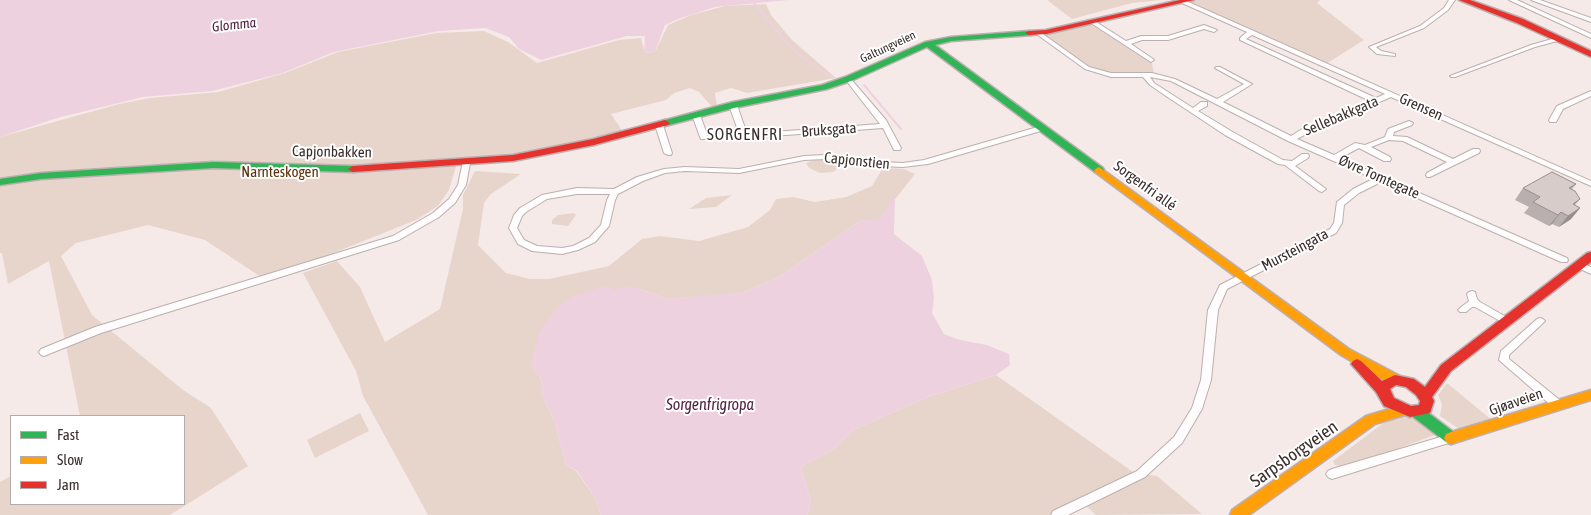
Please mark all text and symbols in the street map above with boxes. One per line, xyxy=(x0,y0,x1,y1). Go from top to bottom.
water label: Glomma xyxy=(211,14,257,36)
street label: Galtungveien xyxy=(858,28,918,66)
street label: Grensen xyxy=(1396,89,1446,125)
street label: Sellebakkgata xyxy=(1301,92,1381,140)
street label: Bruksgata xyxy=(801,119,857,141)
district label: SORGENFRI xyxy=(706,125,784,145)
street label: Capjonbakken xyxy=(292,142,372,162)
street label: Capjonstien xyxy=(823,149,891,173)
street label: Øvre Tomtegate xyxy=(1336,151,1422,203)
street label: Sorgenfri allé xyxy=(1110,157,1180,215)
park label: Narnteskogen xyxy=(241,163,319,181)
street label: Mursteingata xyxy=(1258,225,1332,275)
street label: Gjøaveien xyxy=(1487,384,1545,420)
water label: Sorgenfrigropa xyxy=(666,395,754,415)
legend xyxy=(10,415,185,505)
street label: Sarpsborgveien xyxy=(1246,416,1342,492)
text: Fast xyxy=(57,426,79,443)
text: Slow xyxy=(57,451,83,468)
text: Jam xyxy=(57,476,80,493)

